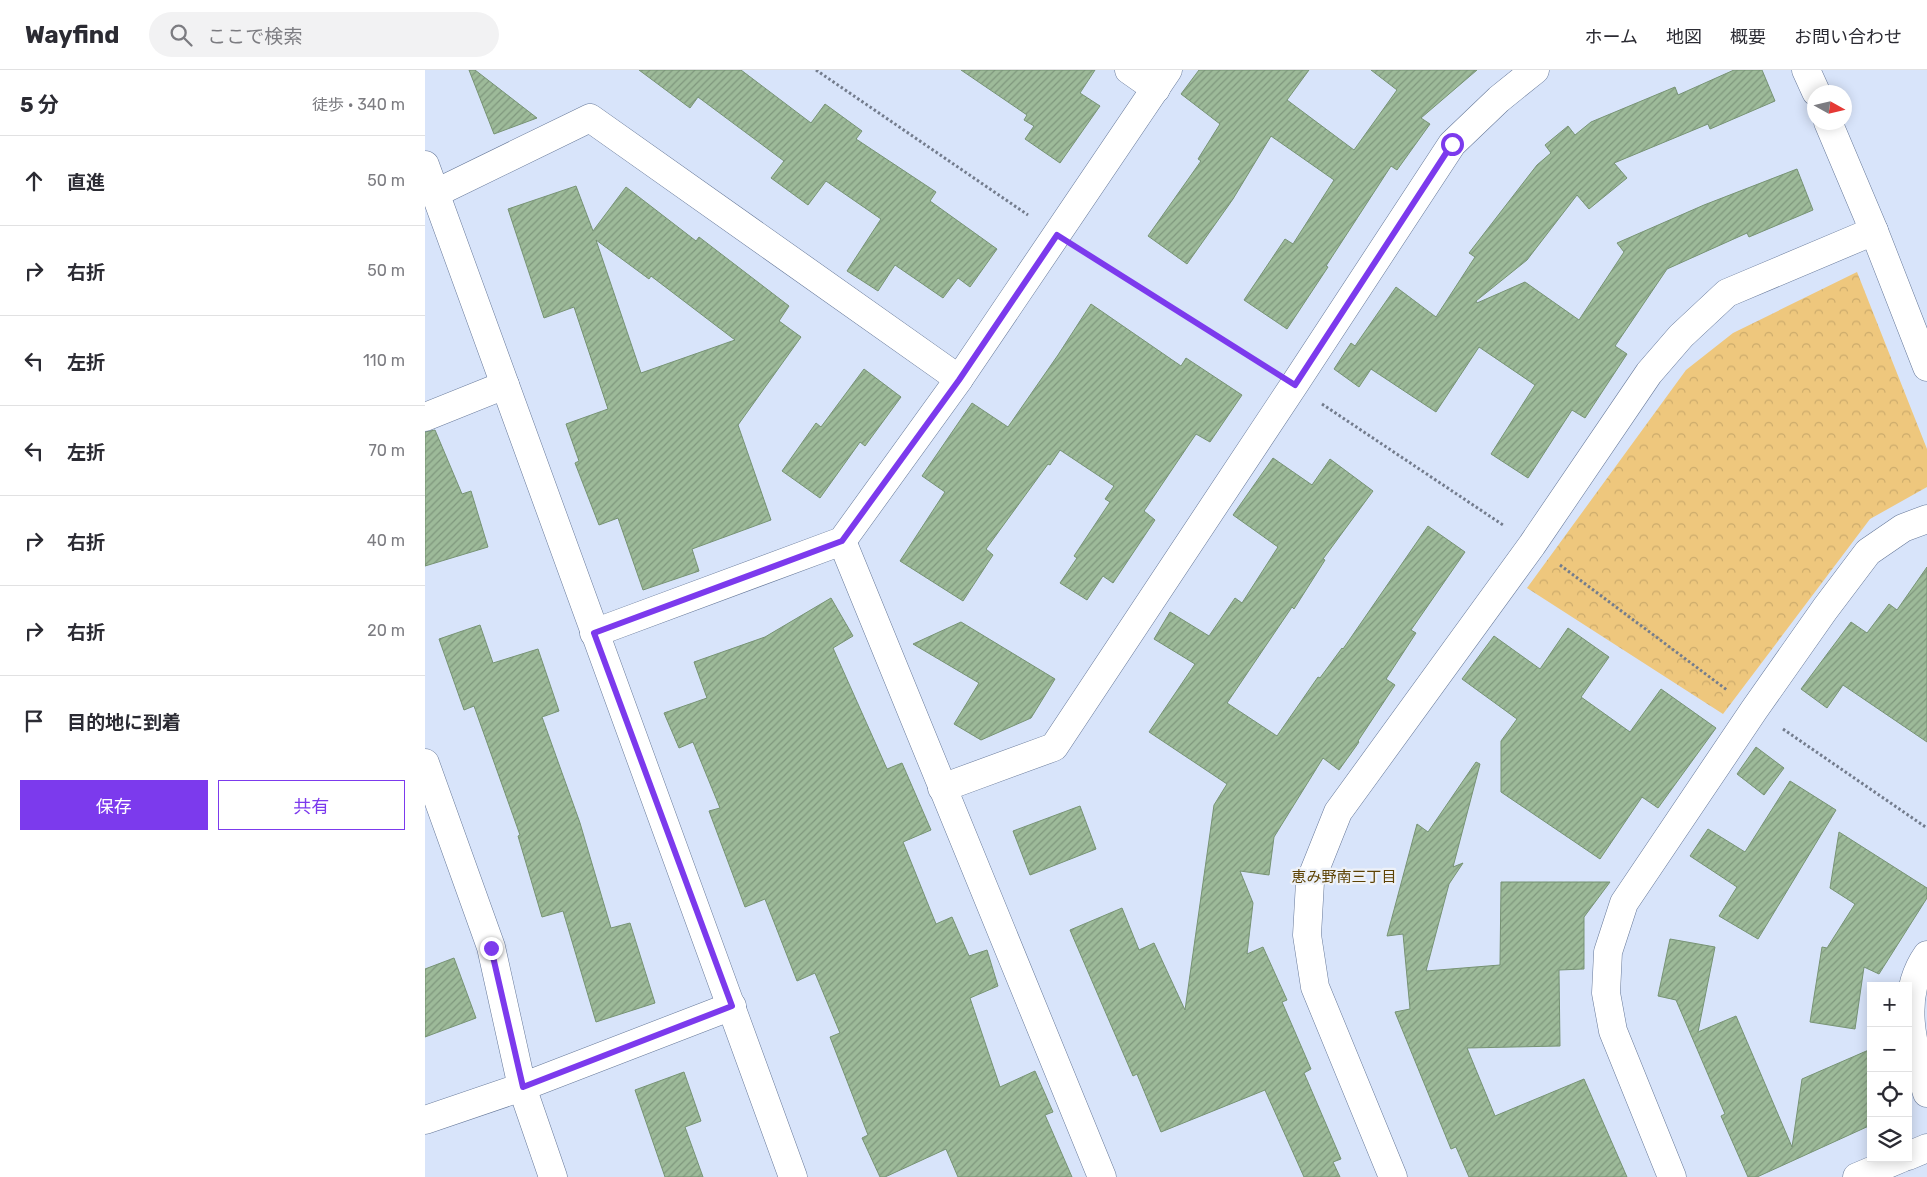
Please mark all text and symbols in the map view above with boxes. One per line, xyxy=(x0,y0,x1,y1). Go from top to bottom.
search box xyxy=(149,12,499,57)
text: Wayfind xyxy=(25,21,119,49)
icon: search xyxy=(167,21,195,49)
text: ここで検索 xyxy=(207,25,302,48)
text: ホーム xyxy=(1585,26,1638,48)
text: 地図 xyxy=(1666,26,1702,48)
text: 概要 xyxy=(1730,26,1766,48)
text: お問い合わせ xyxy=(1794,26,1902,48)
north arrow xyxy=(1807,85,1852,130)
text: 5 分 xyxy=(20,92,59,117)
text: 徒歩 · 340 m xyxy=(312,95,405,114)
route start xyxy=(1441,133,1464,156)
icon: ahead xyxy=(20,167,48,195)
text: 直進 xyxy=(67,171,105,194)
text: 50 m xyxy=(367,171,405,190)
icon: right xyxy=(20,257,48,285)
text: 右折 xyxy=(67,261,105,284)
text: 50 m xyxy=(367,261,405,280)
icon: left xyxy=(20,347,48,375)
text: 左折 xyxy=(67,351,105,374)
text: 110 m xyxy=(363,351,405,370)
icon: left xyxy=(20,437,48,465)
text: 左折 xyxy=(67,441,105,464)
text: 70 m xyxy=(368,441,405,460)
icon: right xyxy=(20,527,48,555)
text: 右折 xyxy=(67,531,105,554)
text: 40 m xyxy=(367,531,405,550)
icon: right xyxy=(20,617,48,645)
text: 右折 xyxy=(67,621,105,644)
text: 20 m xyxy=(367,621,405,640)
icon: arrive xyxy=(20,707,48,735)
text: 目的地に到着 xyxy=(67,711,181,734)
button: 保存 xyxy=(20,780,208,830)
button: 共有 xyxy=(218,780,405,830)
district label: 恵み野南三丁目 xyxy=(1291,868,1397,886)
route end xyxy=(480,937,503,960)
map controls xyxy=(1867,982,1912,1162)
button: + xyxy=(1867,982,1912,1027)
button: − xyxy=(1867,1027,1912,1072)
button: locate xyxy=(1867,1072,1912,1117)
button: layers xyxy=(1867,1117,1912,1162)

